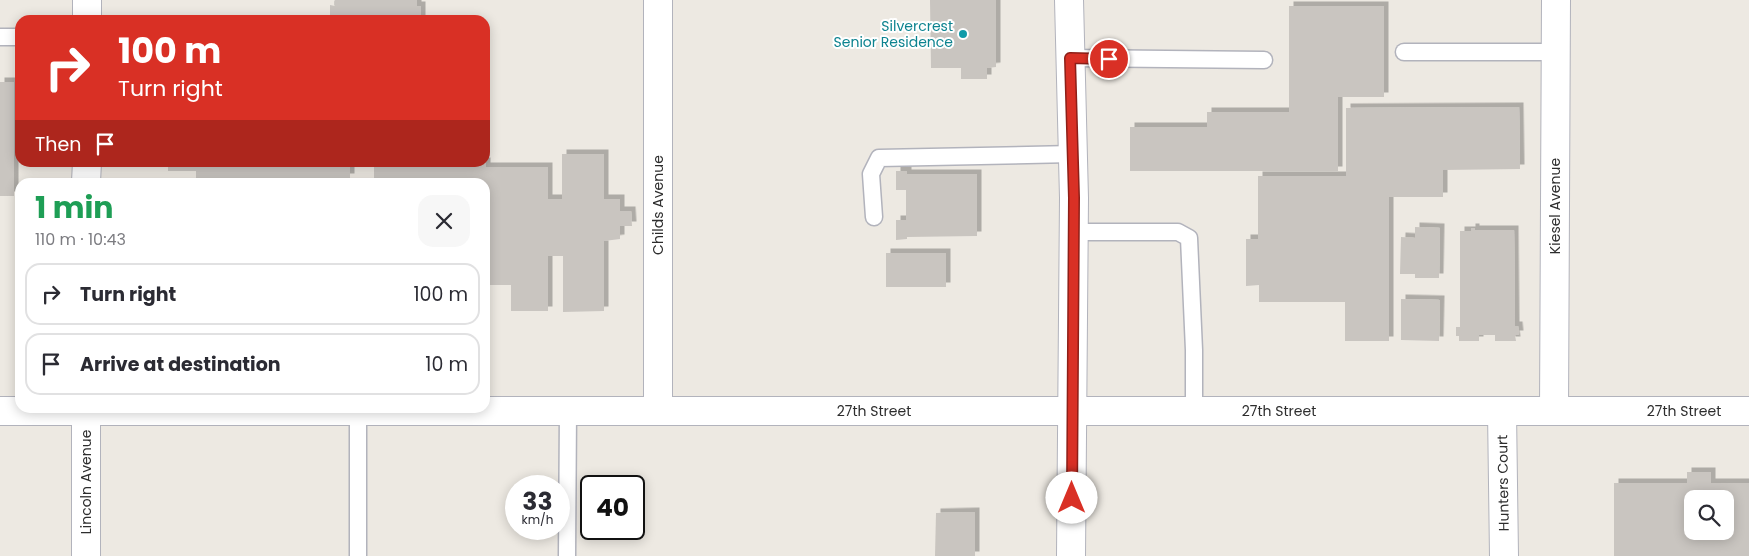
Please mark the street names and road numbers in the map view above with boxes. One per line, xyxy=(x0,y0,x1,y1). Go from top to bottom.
street label: Childs Avenue xyxy=(648,155,668,255)
street label: Kiesel Avenue xyxy=(1545,158,1565,254)
street label: 27th Street xyxy=(837,401,911,421)
street label: 27th Street xyxy=(1242,401,1316,421)
street label: 27th Street xyxy=(1647,401,1721,421)
street label: Lincoln Avenue xyxy=(76,429,96,534)
street label: Hunters Court xyxy=(1492,434,1514,532)

